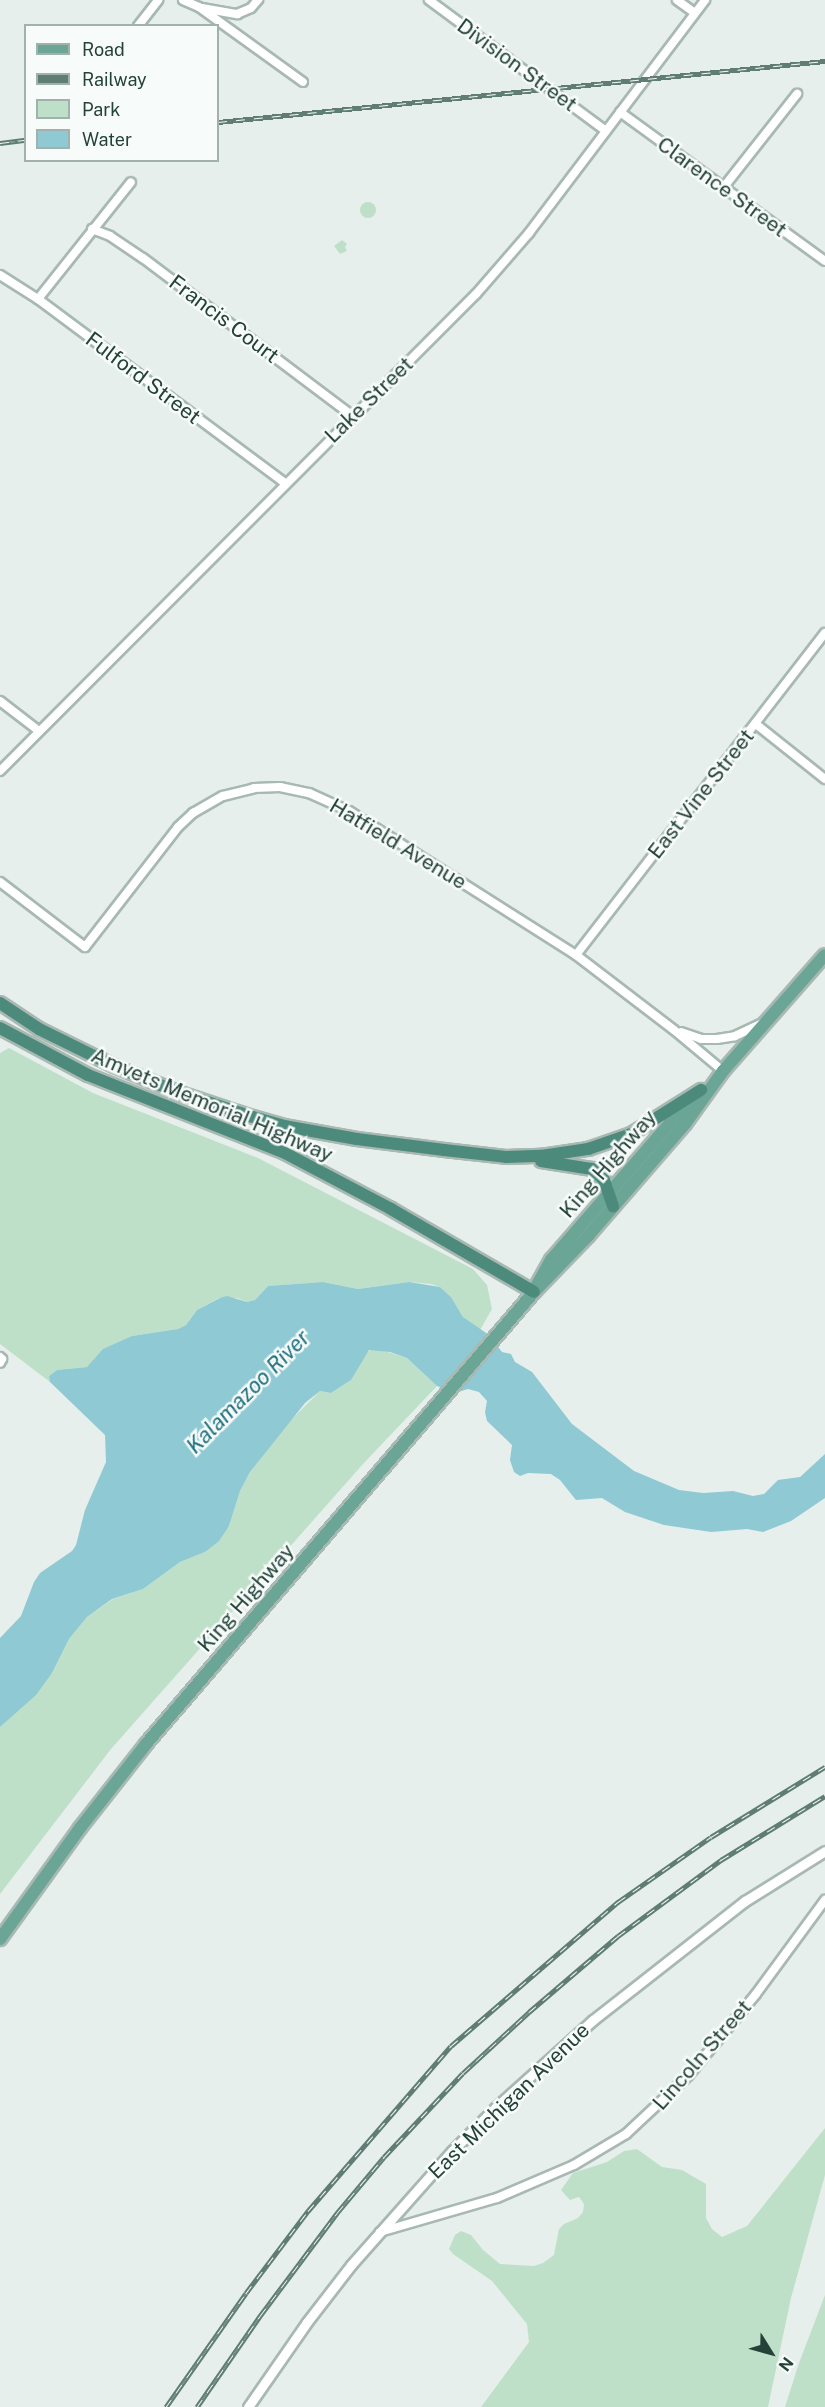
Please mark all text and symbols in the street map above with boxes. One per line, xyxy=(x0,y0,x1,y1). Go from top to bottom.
street label: Division Street xyxy=(452,13,582,117)
legend xyxy=(24,24,219,162)
text: Road xyxy=(82,39,125,60)
text: Railway xyxy=(82,69,147,90)
text: Park xyxy=(82,99,120,120)
text: Water xyxy=(82,129,132,150)
street label: Clarence Street xyxy=(652,132,792,242)
street label: Francis Court xyxy=(164,270,284,368)
street label: Fulford Street xyxy=(80,327,206,429)
street label: Lake Street xyxy=(320,352,418,448)
street label: East Vine Street xyxy=(642,724,760,864)
street label: Hatfield Avenue xyxy=(325,793,471,895)
street label: Amvets Memorial Highway xyxy=(87,1043,337,1167)
street label: King Highway xyxy=(554,1105,662,1223)
water label: Kalamazoo River xyxy=(181,1325,315,1459)
street label: King Highway xyxy=(192,1539,300,1657)
street label: Lincoln Street xyxy=(647,1995,757,2115)
street label: East Michigan Avenue xyxy=(423,2018,595,2184)
north arrow xyxy=(741,2323,801,2383)
text: N xyxy=(774,2353,797,2375)

